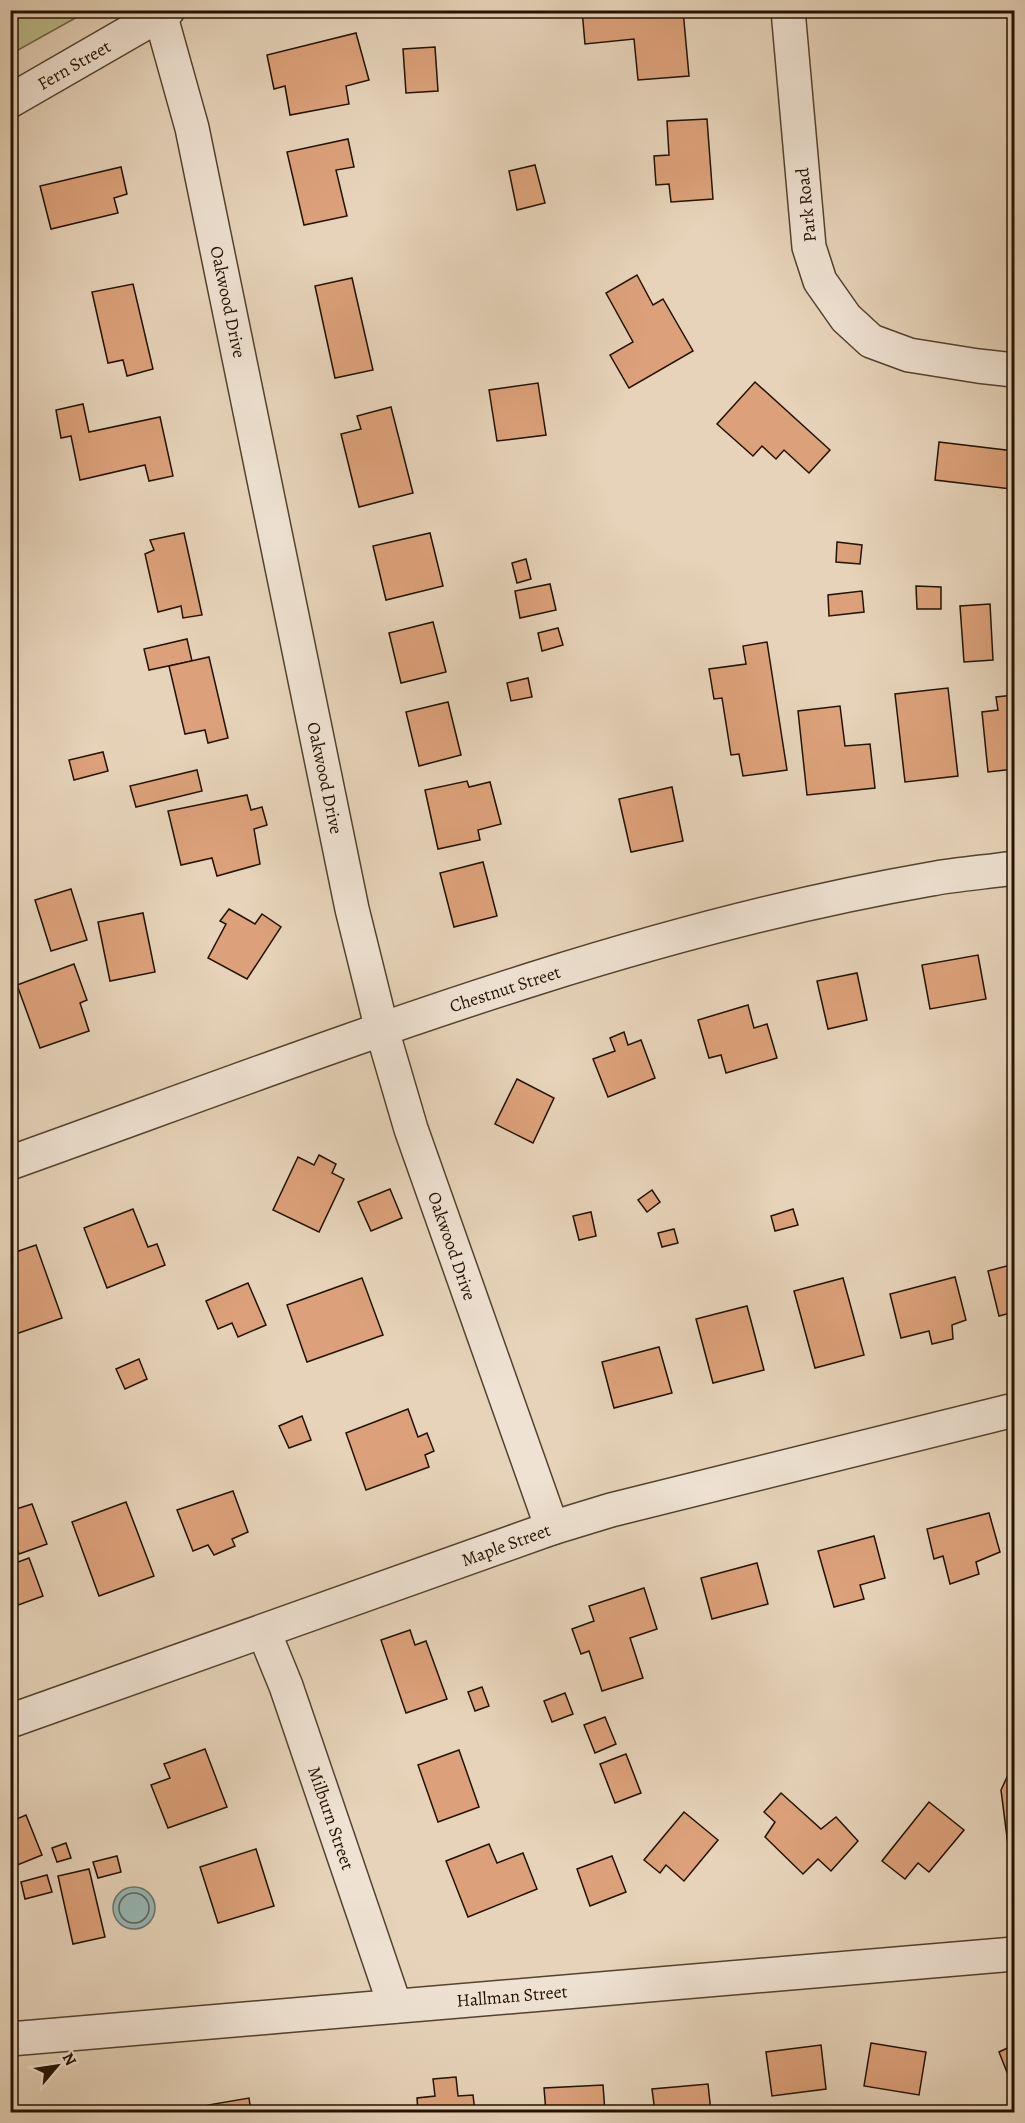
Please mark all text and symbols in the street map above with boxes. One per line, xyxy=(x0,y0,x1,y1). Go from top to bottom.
street label: Fern Street xyxy=(33,34,115,96)
street label: Park Road xyxy=(790,166,822,243)
street label: Oakwood Drive xyxy=(204,244,252,360)
street label: Oakwood Drive xyxy=(301,720,349,836)
street label: Chestnut Street xyxy=(446,960,564,1018)
street label: Oakwood Drive xyxy=(422,1188,482,1304)
street label: Maple Street xyxy=(458,1518,554,1572)
street label: Milburn Street xyxy=(302,1763,360,1873)
street label: Hallman Street xyxy=(455,1979,569,2013)
north arrow xyxy=(27,2036,87,2096)
text: N xyxy=(57,2049,82,2070)

